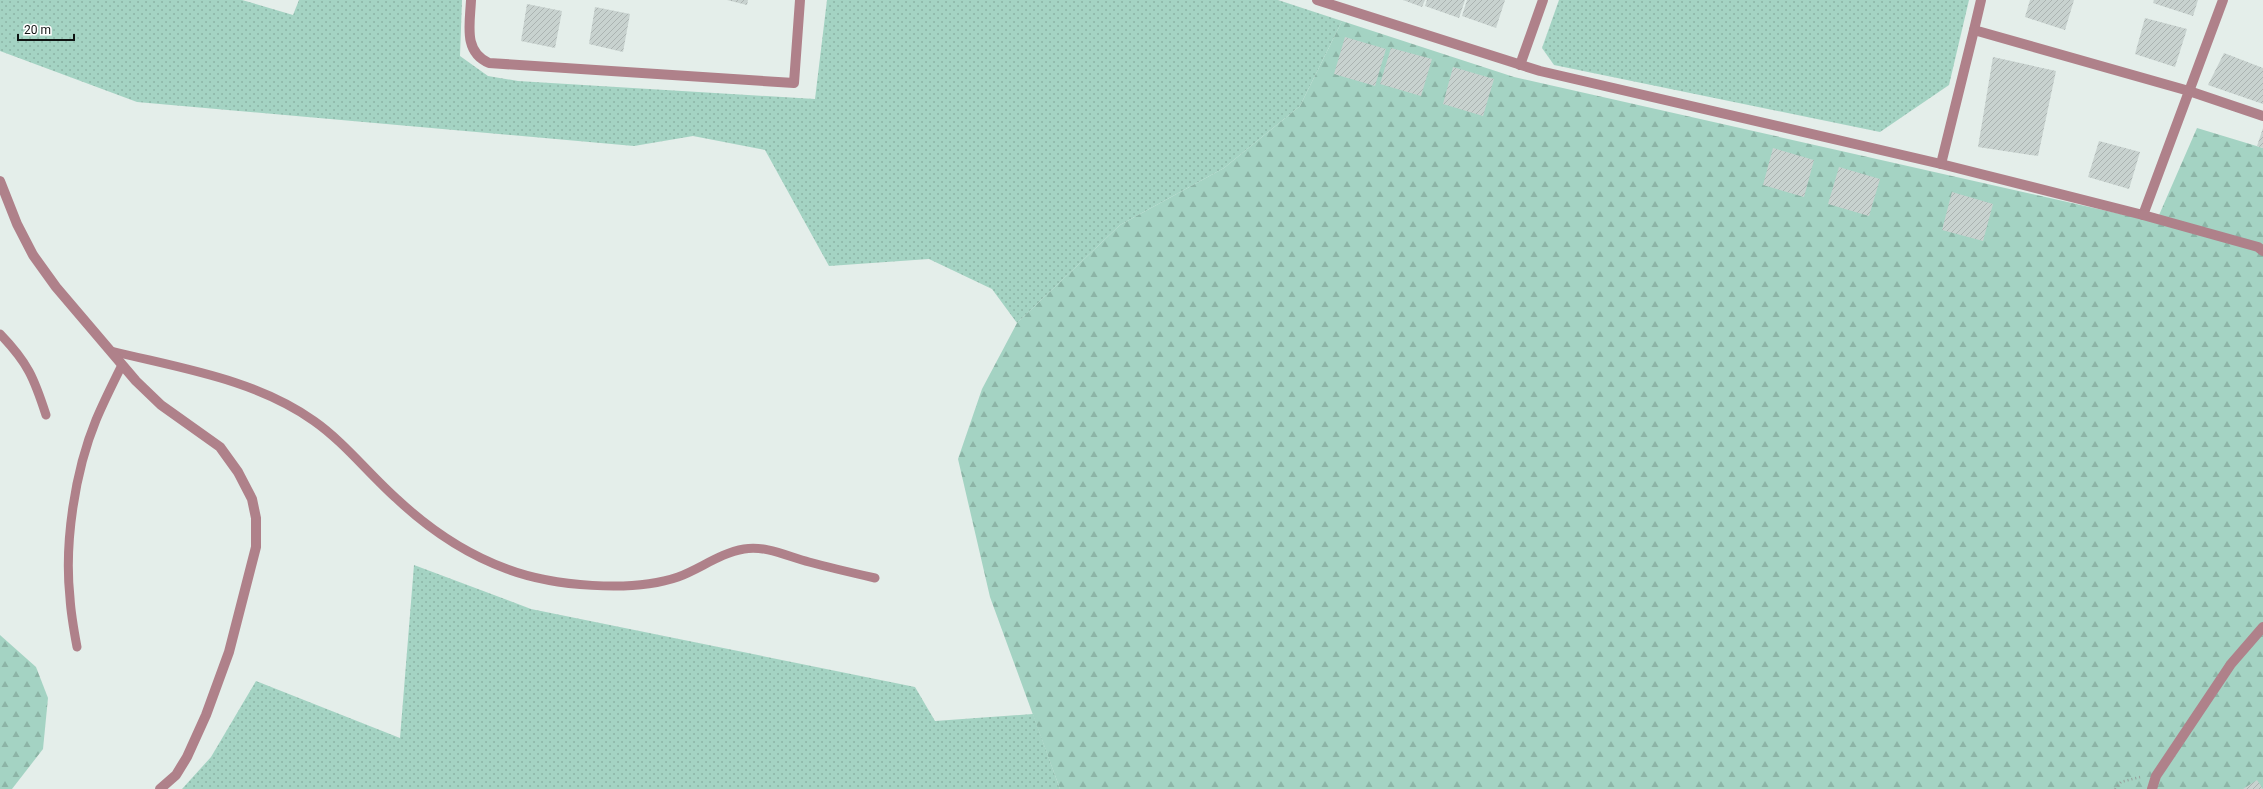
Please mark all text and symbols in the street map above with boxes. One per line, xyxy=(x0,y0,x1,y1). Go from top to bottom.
scale bar xyxy=(18,16,74,42)
text: 20 m xyxy=(24,23,51,37)

